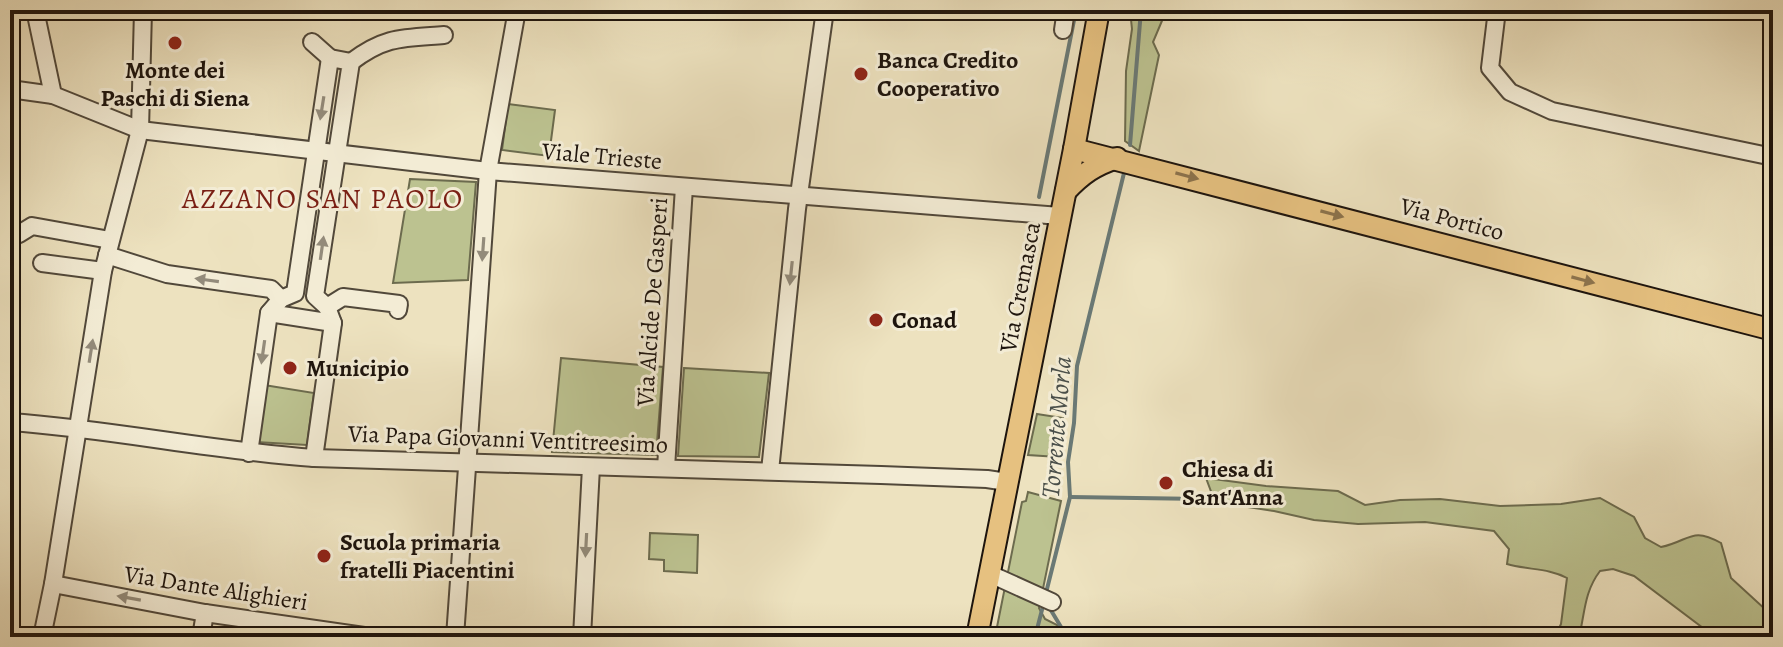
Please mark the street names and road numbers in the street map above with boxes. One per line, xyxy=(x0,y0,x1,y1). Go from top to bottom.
street label: Viale Trieste xyxy=(540,135,663,177)
street label: Via Portico xyxy=(1396,190,1507,248)
street label: Via Alcide De Gasperi xyxy=(629,196,675,409)
street label: Via Cremasca xyxy=(991,218,1049,356)
street label: Via Papa Giovanni Ventitreesimo xyxy=(346,417,669,461)
street label: Via Dante Alighieri xyxy=(121,558,310,618)

